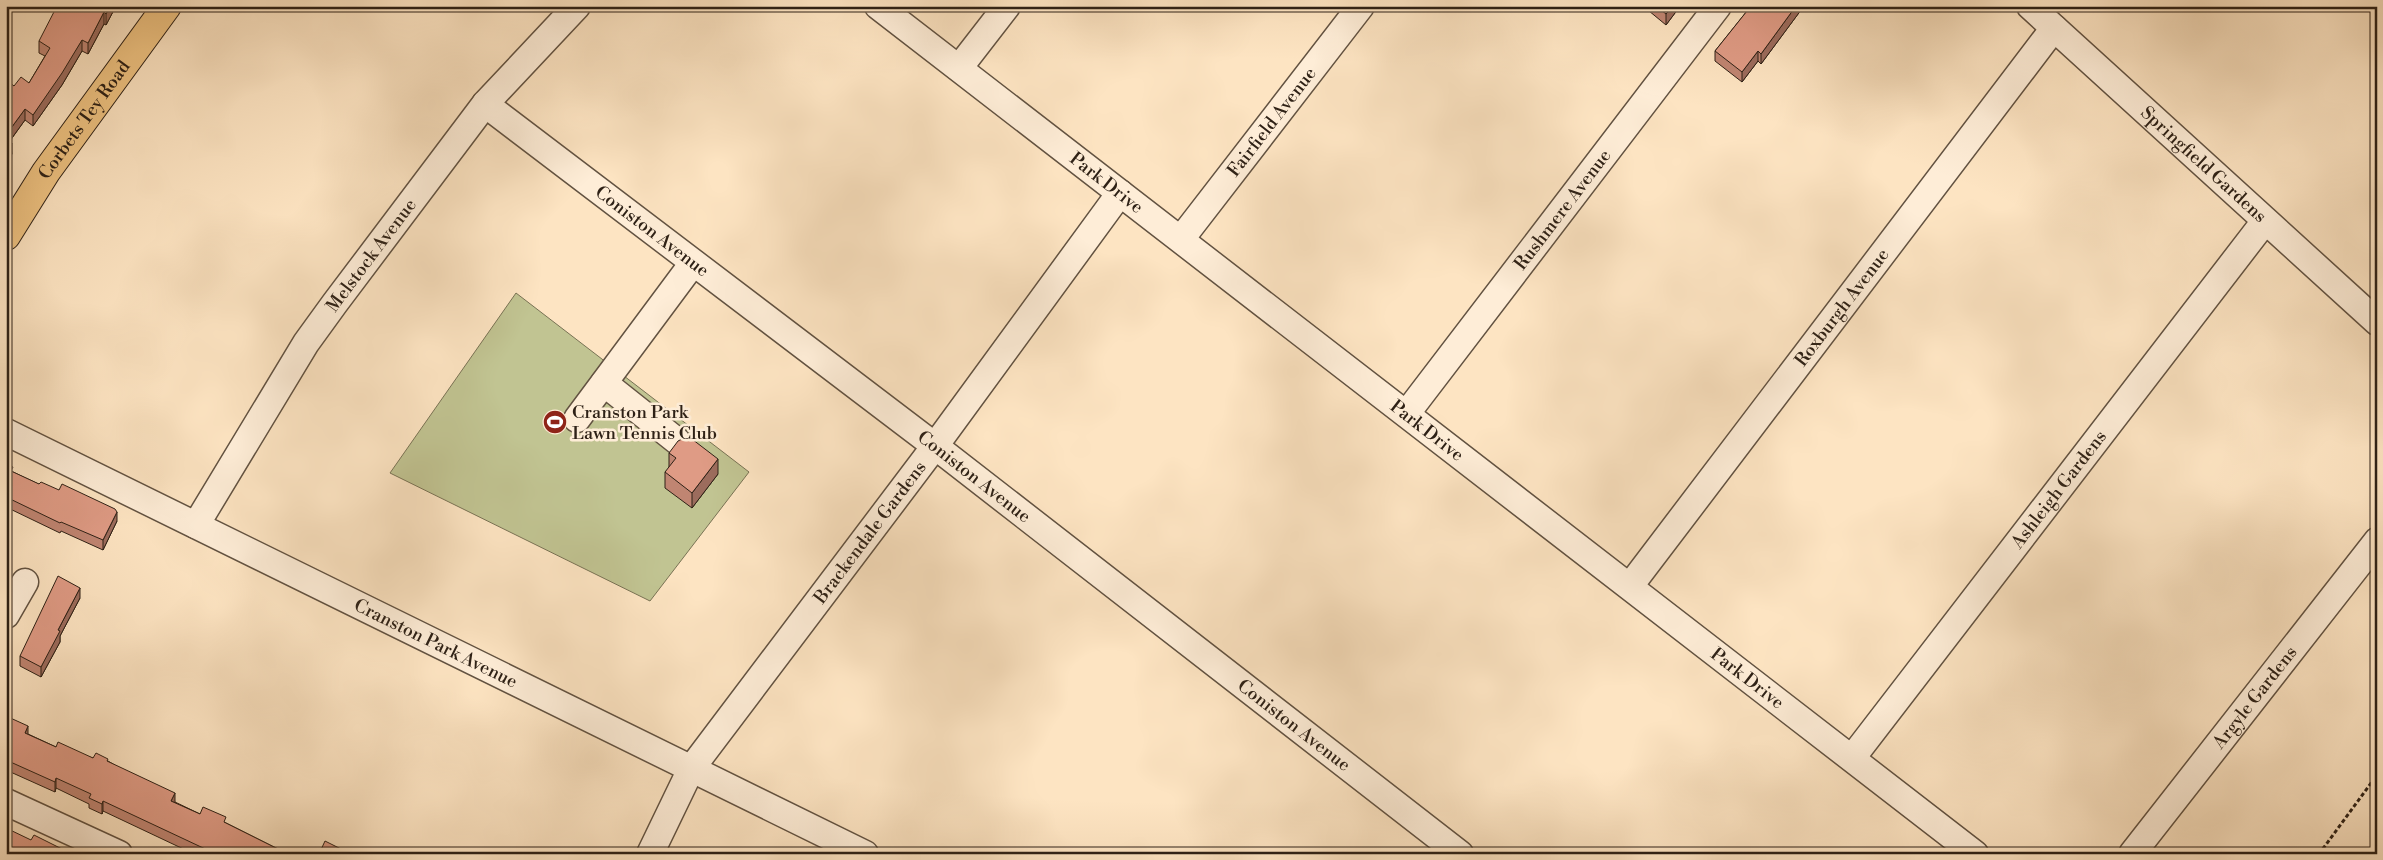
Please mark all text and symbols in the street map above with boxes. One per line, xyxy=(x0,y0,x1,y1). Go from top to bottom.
street label: Corbets Tey Road xyxy=(33,55,136,184)
street label: Fairfield Avenue xyxy=(1222,63,1322,182)
street label: Springfield Gardens xyxy=(2136,101,2271,228)
street label: Rushmere Avenue xyxy=(1509,145,1616,275)
street label: Park Drive xyxy=(1065,147,1148,219)
street label: Coniston Avenue xyxy=(590,181,714,282)
street label: Melstock Avenue xyxy=(321,194,422,317)
street label: Roxburgh Avenue xyxy=(1790,244,1894,371)
street label: Park Drive xyxy=(1385,395,1468,467)
place label: Cranston Park Lawn Tennis Club xyxy=(572,401,717,445)
sports icon: Cranston Park Lawn Tennis Club xyxy=(542,409,568,435)
street label: Coniston Avenue xyxy=(913,426,1035,528)
street label: Ashleigh Gardens xyxy=(2006,426,2112,554)
street label: Brackendale Gardens xyxy=(808,457,932,609)
street label: Cranston Park Avenue xyxy=(350,594,521,693)
street label: Argyle Gardens xyxy=(2207,642,2302,754)
street label: Park Drive xyxy=(1706,643,1789,714)
street label: Coniston Avenue xyxy=(1233,674,1355,777)

